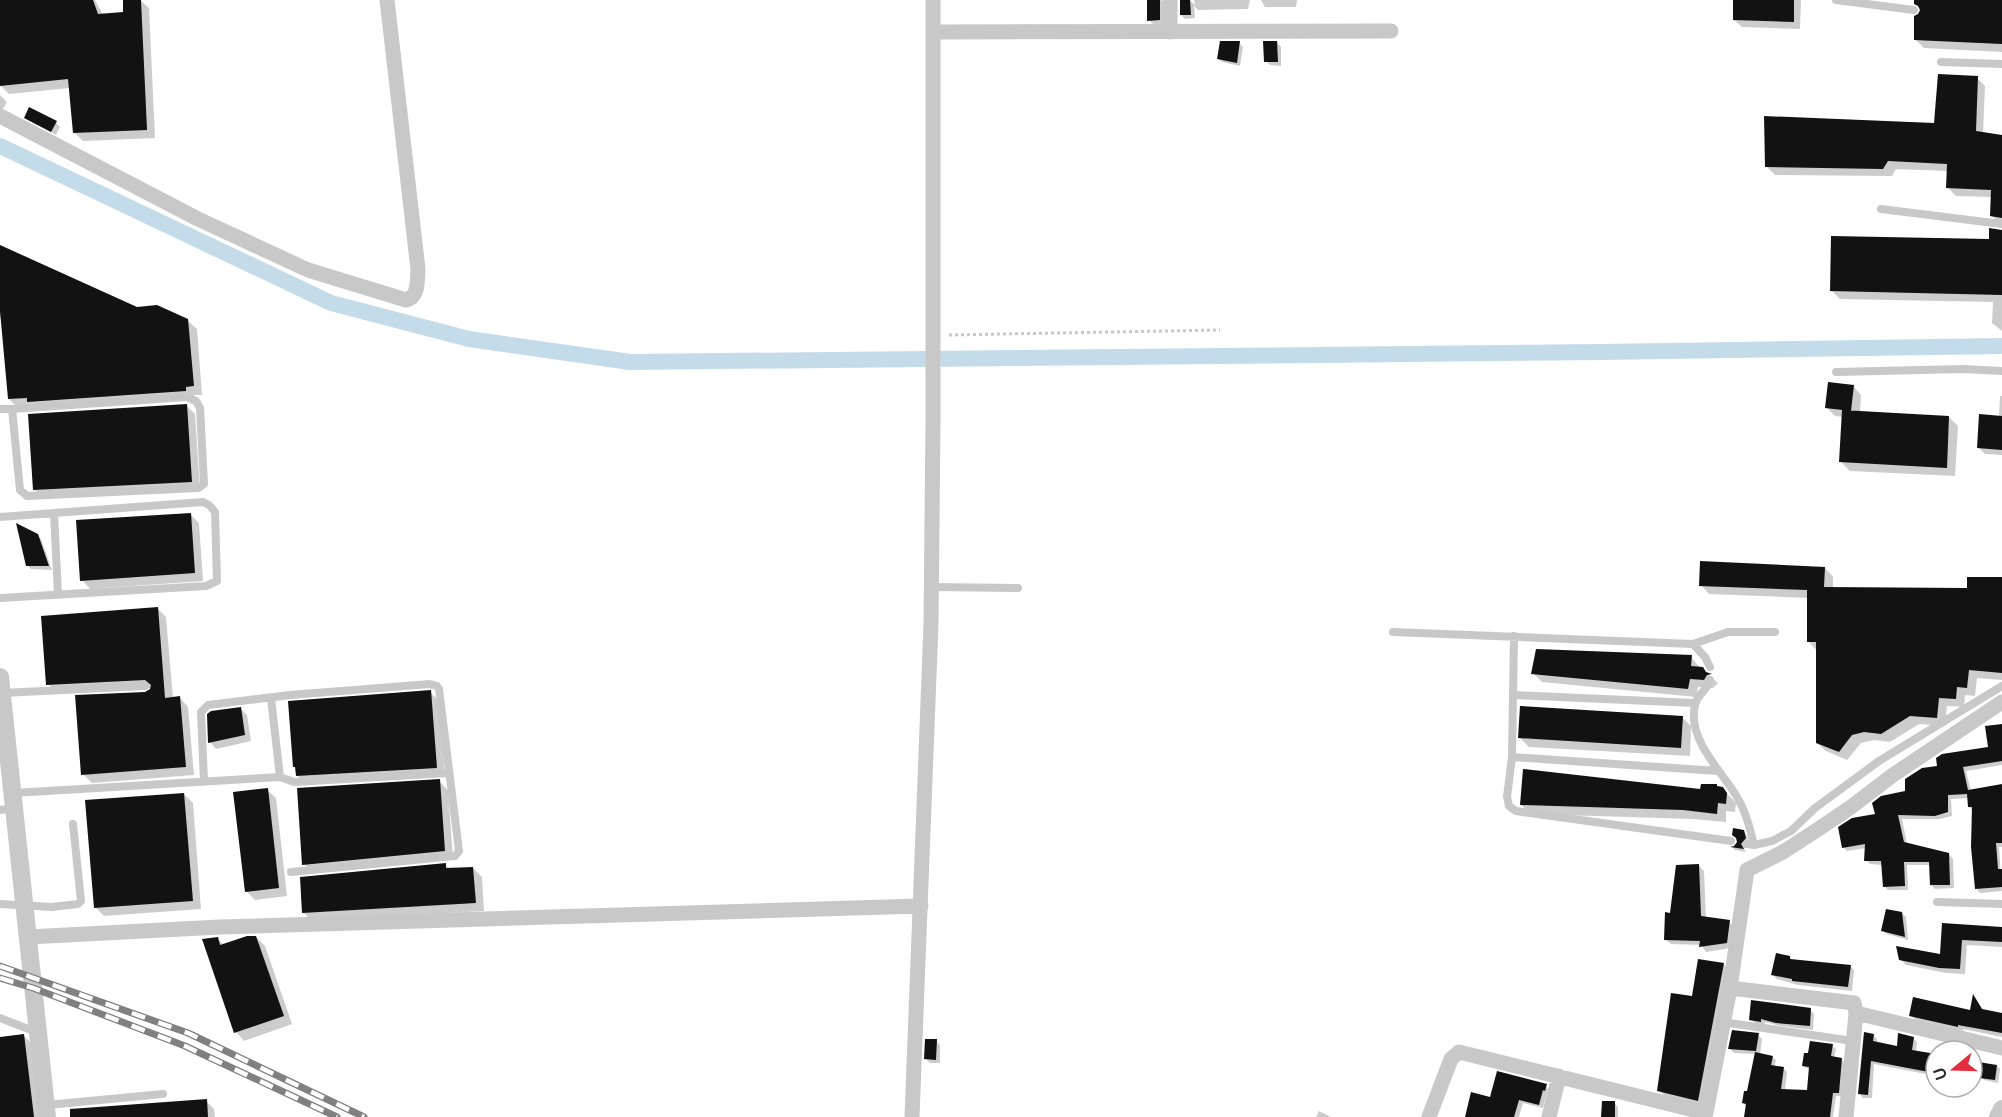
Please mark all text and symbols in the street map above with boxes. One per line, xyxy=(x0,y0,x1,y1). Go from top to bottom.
north arrow xyxy=(1924,1039,1984,1099)
text: U xyxy=(1928,1065,1950,1083)

